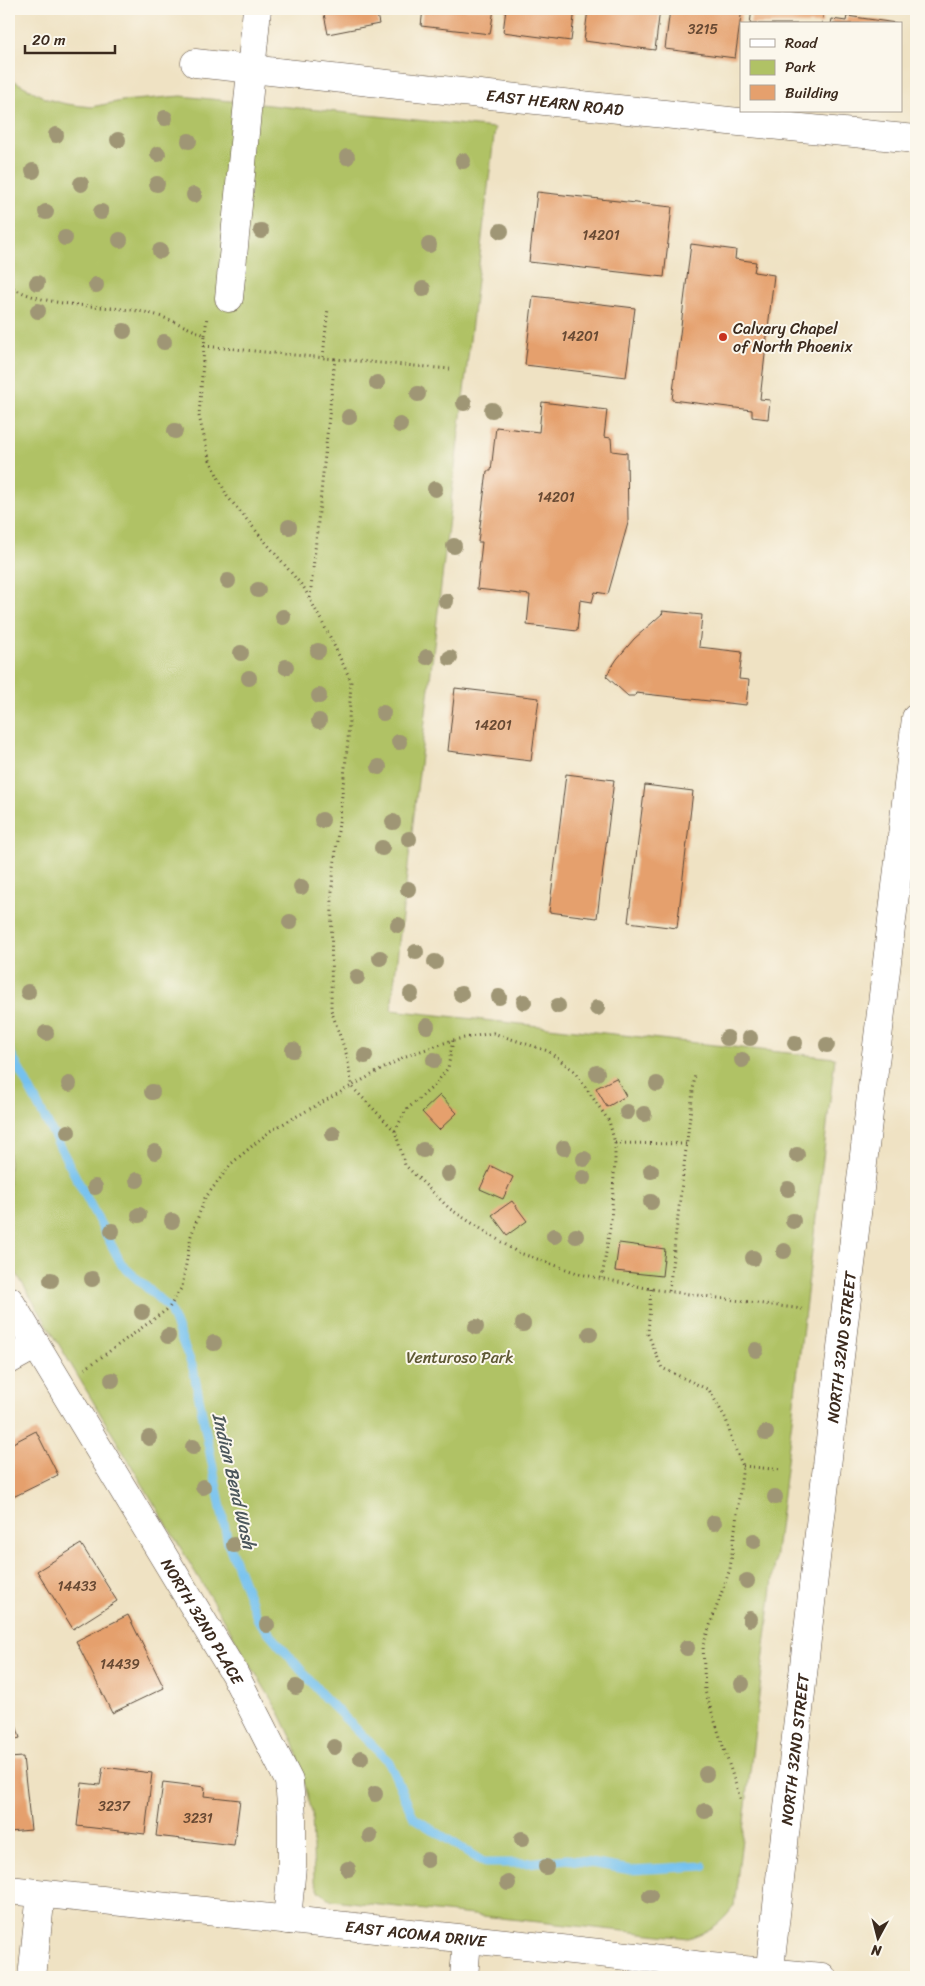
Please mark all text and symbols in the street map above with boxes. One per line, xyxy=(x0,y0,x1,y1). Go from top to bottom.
house number: 3215 xyxy=(688,17,719,42)
scale bar xyxy=(25,22,115,54)
legend xyxy=(740,22,902,112)
text: 20 m xyxy=(32,27,66,53)
text: Road xyxy=(785,30,818,56)
text: Park xyxy=(785,54,816,80)
street label: EAST HEARN ROAD xyxy=(485,80,625,124)
text: Building xyxy=(785,80,839,106)
house number: 14201 xyxy=(582,223,620,248)
place label: Calvary Chapel of North Phoenix xyxy=(733,314,853,361)
house number: 14201 xyxy=(561,324,599,349)
marker: Calvary Chapel of North Phoenix xyxy=(717,331,729,343)
house number: 14201 xyxy=(537,485,575,510)
house number: 14201 xyxy=(474,713,512,738)
street label: NORTH 32ND STREET xyxy=(818,1269,865,1425)
park label: Venturoso Park xyxy=(406,1343,514,1372)
water label: Indian Bend Wash xyxy=(203,1409,266,1554)
street label: NORTH 32ND PLACE xyxy=(153,1552,253,1691)
house number: 14433 xyxy=(58,1574,97,1599)
house number: 14439 xyxy=(100,1652,140,1677)
street label: NORTH 32ND STREET xyxy=(772,1671,818,1827)
house number: 3237 xyxy=(98,1794,131,1819)
house number: 3231 xyxy=(183,1806,213,1831)
street label: EAST ACOMA DRIVE xyxy=(344,1911,489,1955)
north arrow xyxy=(852,1914,902,1964)
text: N xyxy=(870,1937,884,1964)

